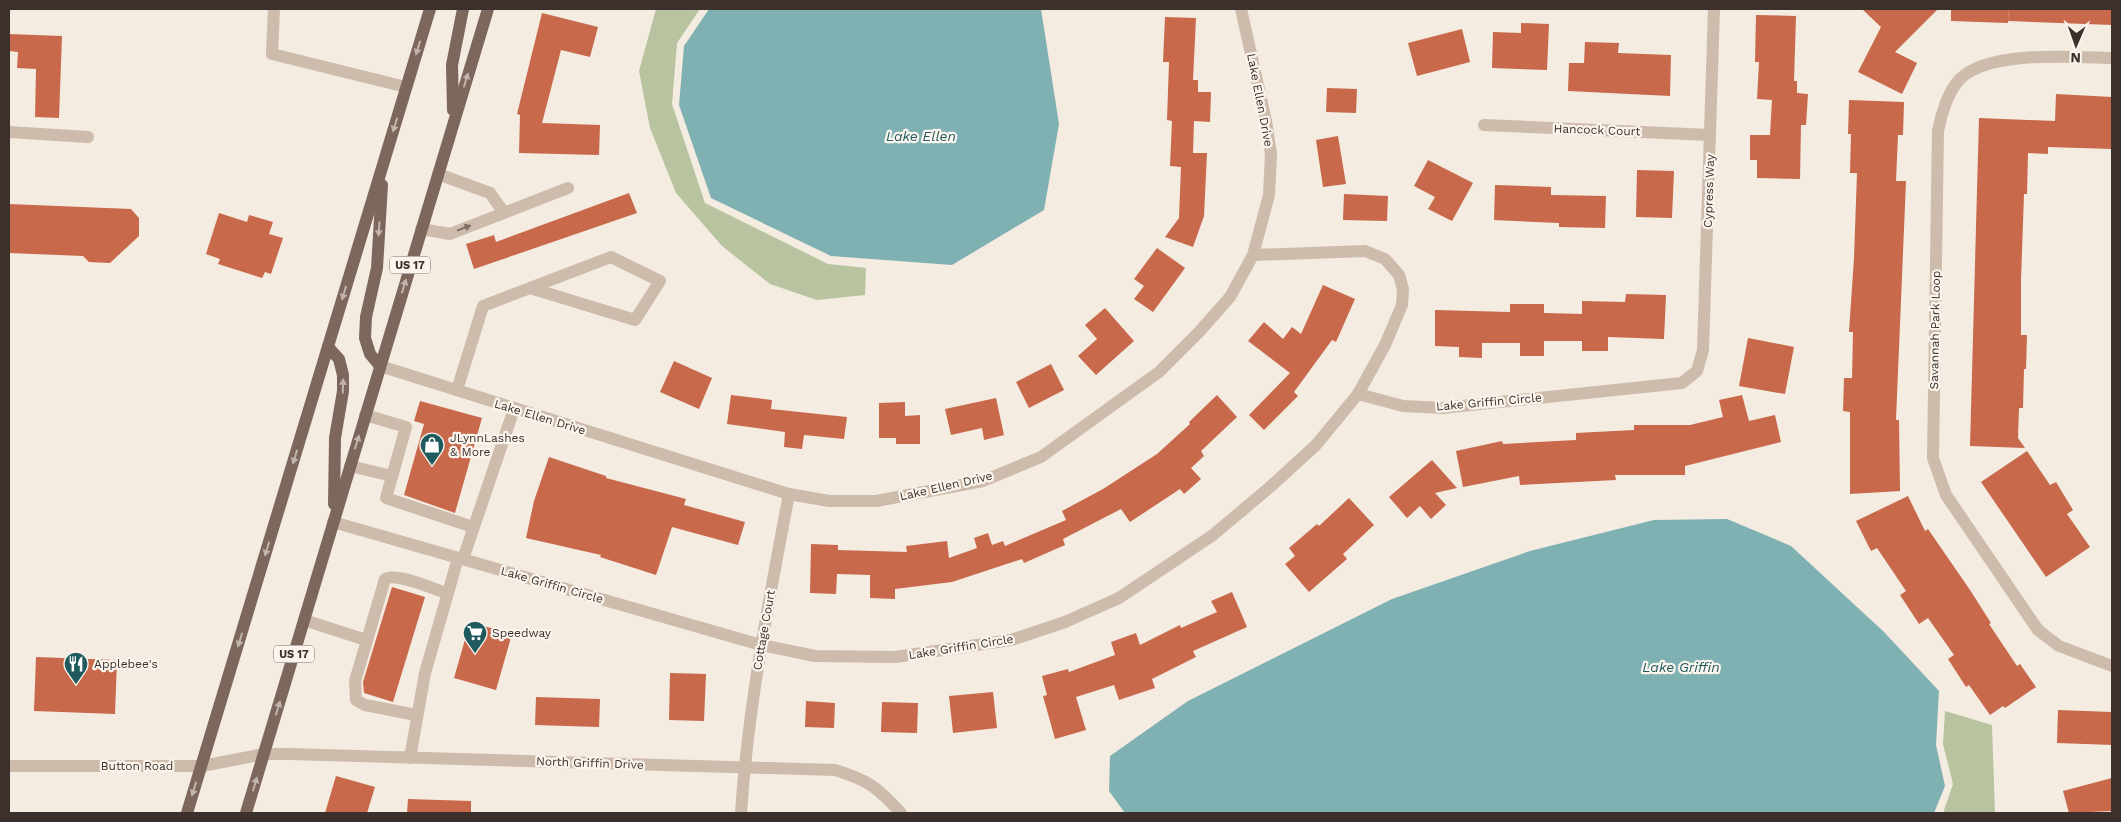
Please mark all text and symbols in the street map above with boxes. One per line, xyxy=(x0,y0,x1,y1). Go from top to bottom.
north arrow xyxy=(2051,20,2101,70)
one-way arrow xyxy=(413,40,421,55)
text: N xyxy=(2070,50,2081,66)
street label: Lake Ellen Drive xyxy=(1244,52,1276,148)
one-way arrow xyxy=(462,73,470,88)
one-way arrow xyxy=(391,117,399,132)
street label: Hancock Court xyxy=(1553,121,1641,139)
water label: Lake Ellen xyxy=(886,128,956,144)
street label: Cypress Way xyxy=(1701,153,1717,228)
one-way arrow xyxy=(375,221,383,237)
one-way arrow xyxy=(456,224,471,232)
road number: US 17 xyxy=(390,256,430,274)
street label: Savannah Park Loop xyxy=(1927,271,1943,389)
one-way arrow xyxy=(400,278,408,293)
one-way arrow xyxy=(340,286,348,301)
one-way arrow xyxy=(339,378,347,394)
street label: Lake Griffin Circle xyxy=(1436,390,1542,414)
street label: Lake Ellen Drive xyxy=(493,396,587,438)
place label: JLynnLashes & More xyxy=(450,431,525,459)
shop icon: JLynnLashes & More xyxy=(419,432,445,466)
one-way arrow xyxy=(354,434,362,449)
one-way arrow xyxy=(291,449,298,464)
street label: Lake Ellen Drive xyxy=(898,468,994,503)
one-way arrow xyxy=(262,542,270,557)
street label: Lake Griffin Circle xyxy=(499,564,605,606)
street label: Cottage Court xyxy=(750,589,778,671)
supermarket icon: Speedway xyxy=(462,620,488,654)
place label: Speedway xyxy=(492,626,552,640)
one-way arrow xyxy=(235,632,243,647)
street label: Lake Griffin Circle xyxy=(908,632,1014,662)
road number: US 17 xyxy=(274,646,314,662)
restaurant icon: Applebee's xyxy=(63,651,89,685)
place label: Applebee's xyxy=(94,657,158,671)
water label: Lake Griffin xyxy=(1642,659,1720,675)
one-way arrow xyxy=(275,700,283,715)
street label: North Griffin Drive xyxy=(536,754,644,772)
street label: Button Road xyxy=(101,759,173,773)
one-way arrow xyxy=(252,776,260,791)
one-way arrow xyxy=(190,782,198,797)

